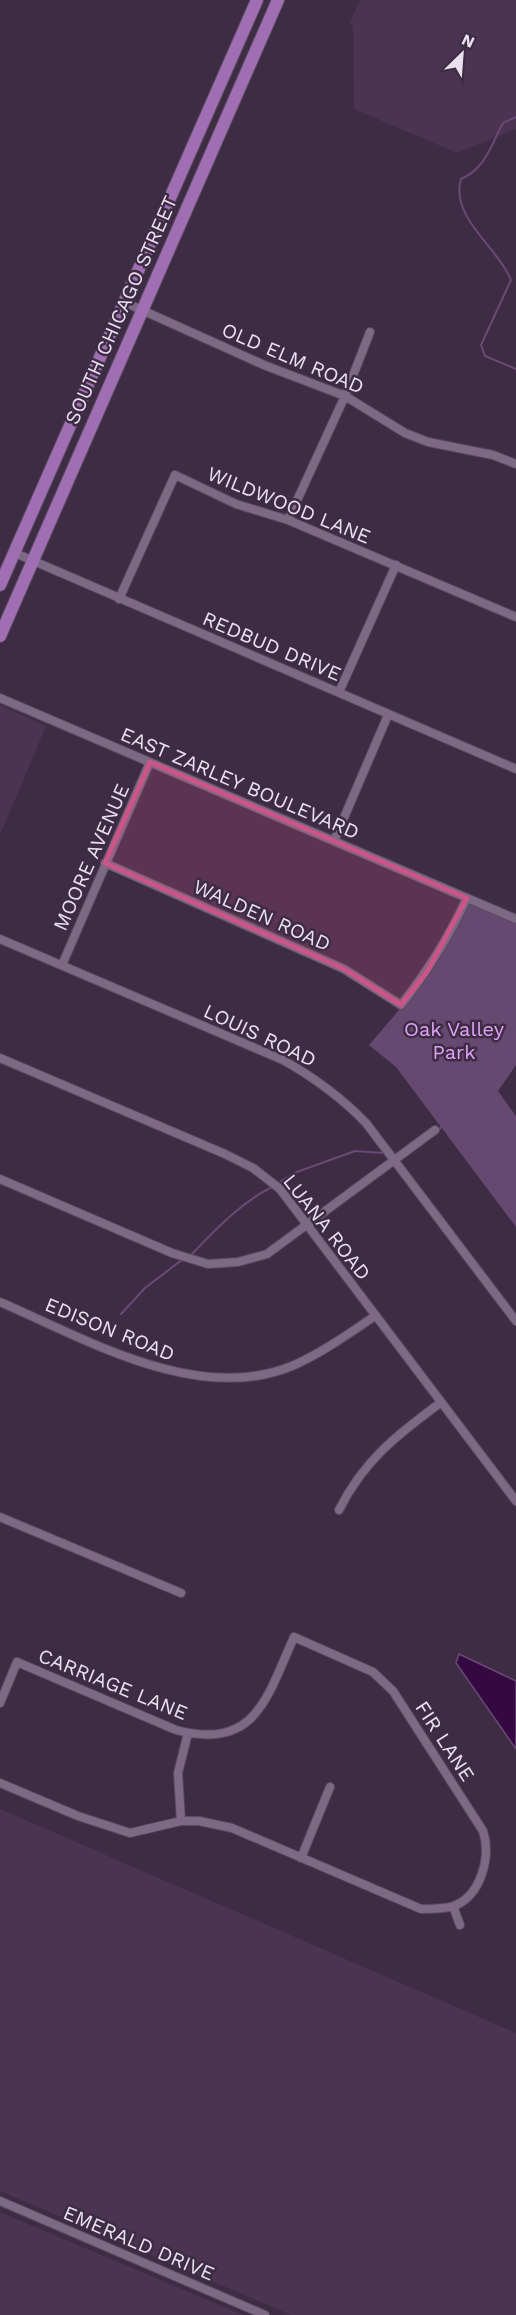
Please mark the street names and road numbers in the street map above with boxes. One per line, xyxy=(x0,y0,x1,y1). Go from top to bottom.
street label: SOUTH CHICAGO STREET xyxy=(60,192,182,428)
street label: OLD ELM ROAD xyxy=(218,317,368,399)
street label: WILDWOOD LANE xyxy=(204,461,374,549)
street label: REDBUD DRIVE xyxy=(199,606,345,686)
street label: EAST ZARLEY BOULEVARD xyxy=(117,722,363,844)
street label: MOORE AVENUE xyxy=(48,780,134,934)
street label: WALDEN ROAD xyxy=(190,874,334,956)
street label: LOUIS ROAD xyxy=(200,998,320,1072)
street label: LUANA ROAD xyxy=(278,1169,376,1285)
street label: EDISON ROAD xyxy=(42,1292,178,1366)
street label: CARRIAGE LANE xyxy=(35,1643,191,1725)
street label: FIR LANE xyxy=(410,1696,480,1786)
street label: EMERALD DRIVE xyxy=(60,2200,218,2286)

